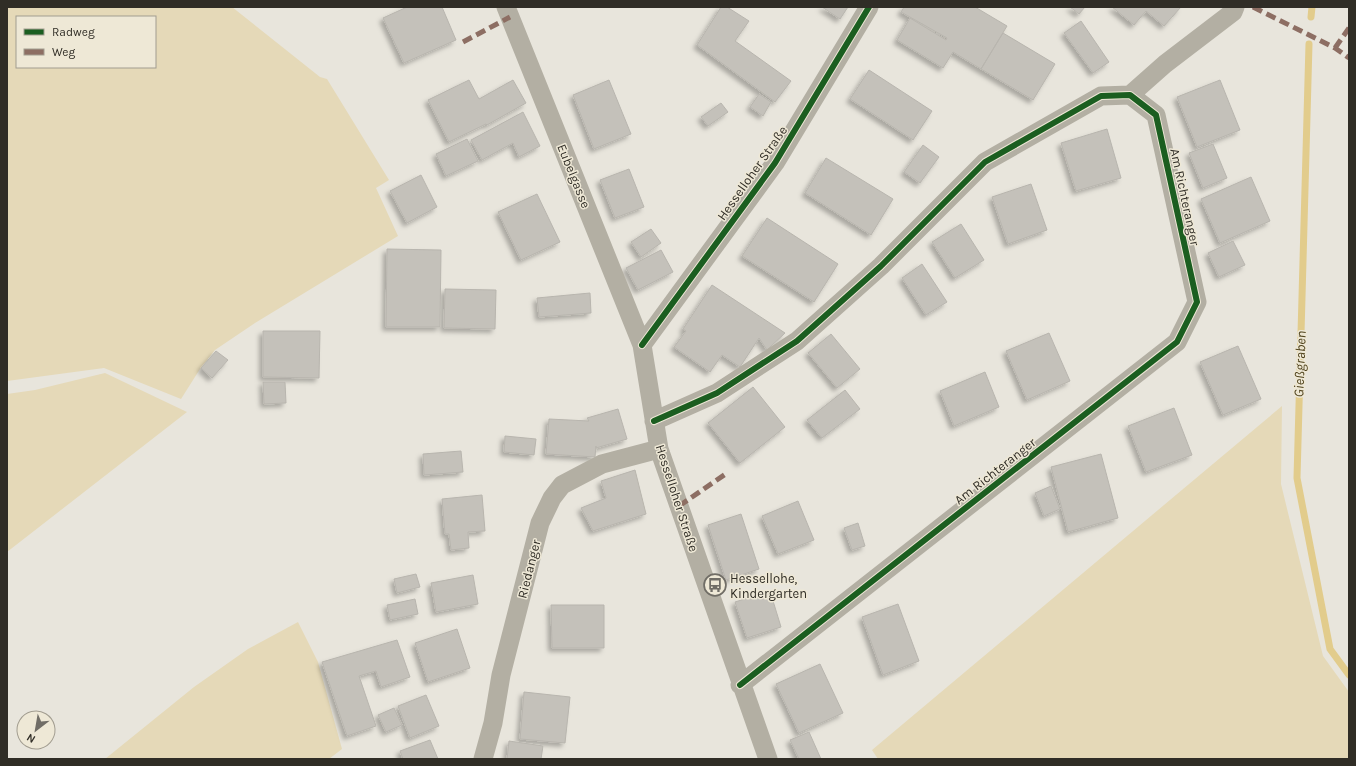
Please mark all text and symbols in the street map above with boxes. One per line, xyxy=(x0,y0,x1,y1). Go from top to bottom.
legend xyxy=(16,16,156,68)
text: Radweg xyxy=(52,25,95,39)
text: Weg xyxy=(52,45,76,59)
street label: Hesselloher Straße xyxy=(714,123,790,223)
street label: Eubelgasse xyxy=(554,142,594,211)
street label: Am Richteranger xyxy=(1167,147,1203,247)
water label: Gießgraben xyxy=(1290,330,1310,398)
street label: Am Richteranger xyxy=(951,434,1039,507)
street label: Hesselloher Straße xyxy=(653,443,701,554)
street label: Riedanger xyxy=(514,538,544,600)
place label: Hessellohe, Kindergarten xyxy=(730,571,807,601)
bus stop icon: Hessellohe, Kindergarten xyxy=(702,572,728,598)
north arrow xyxy=(16,710,56,750)
text: N xyxy=(24,731,38,746)

